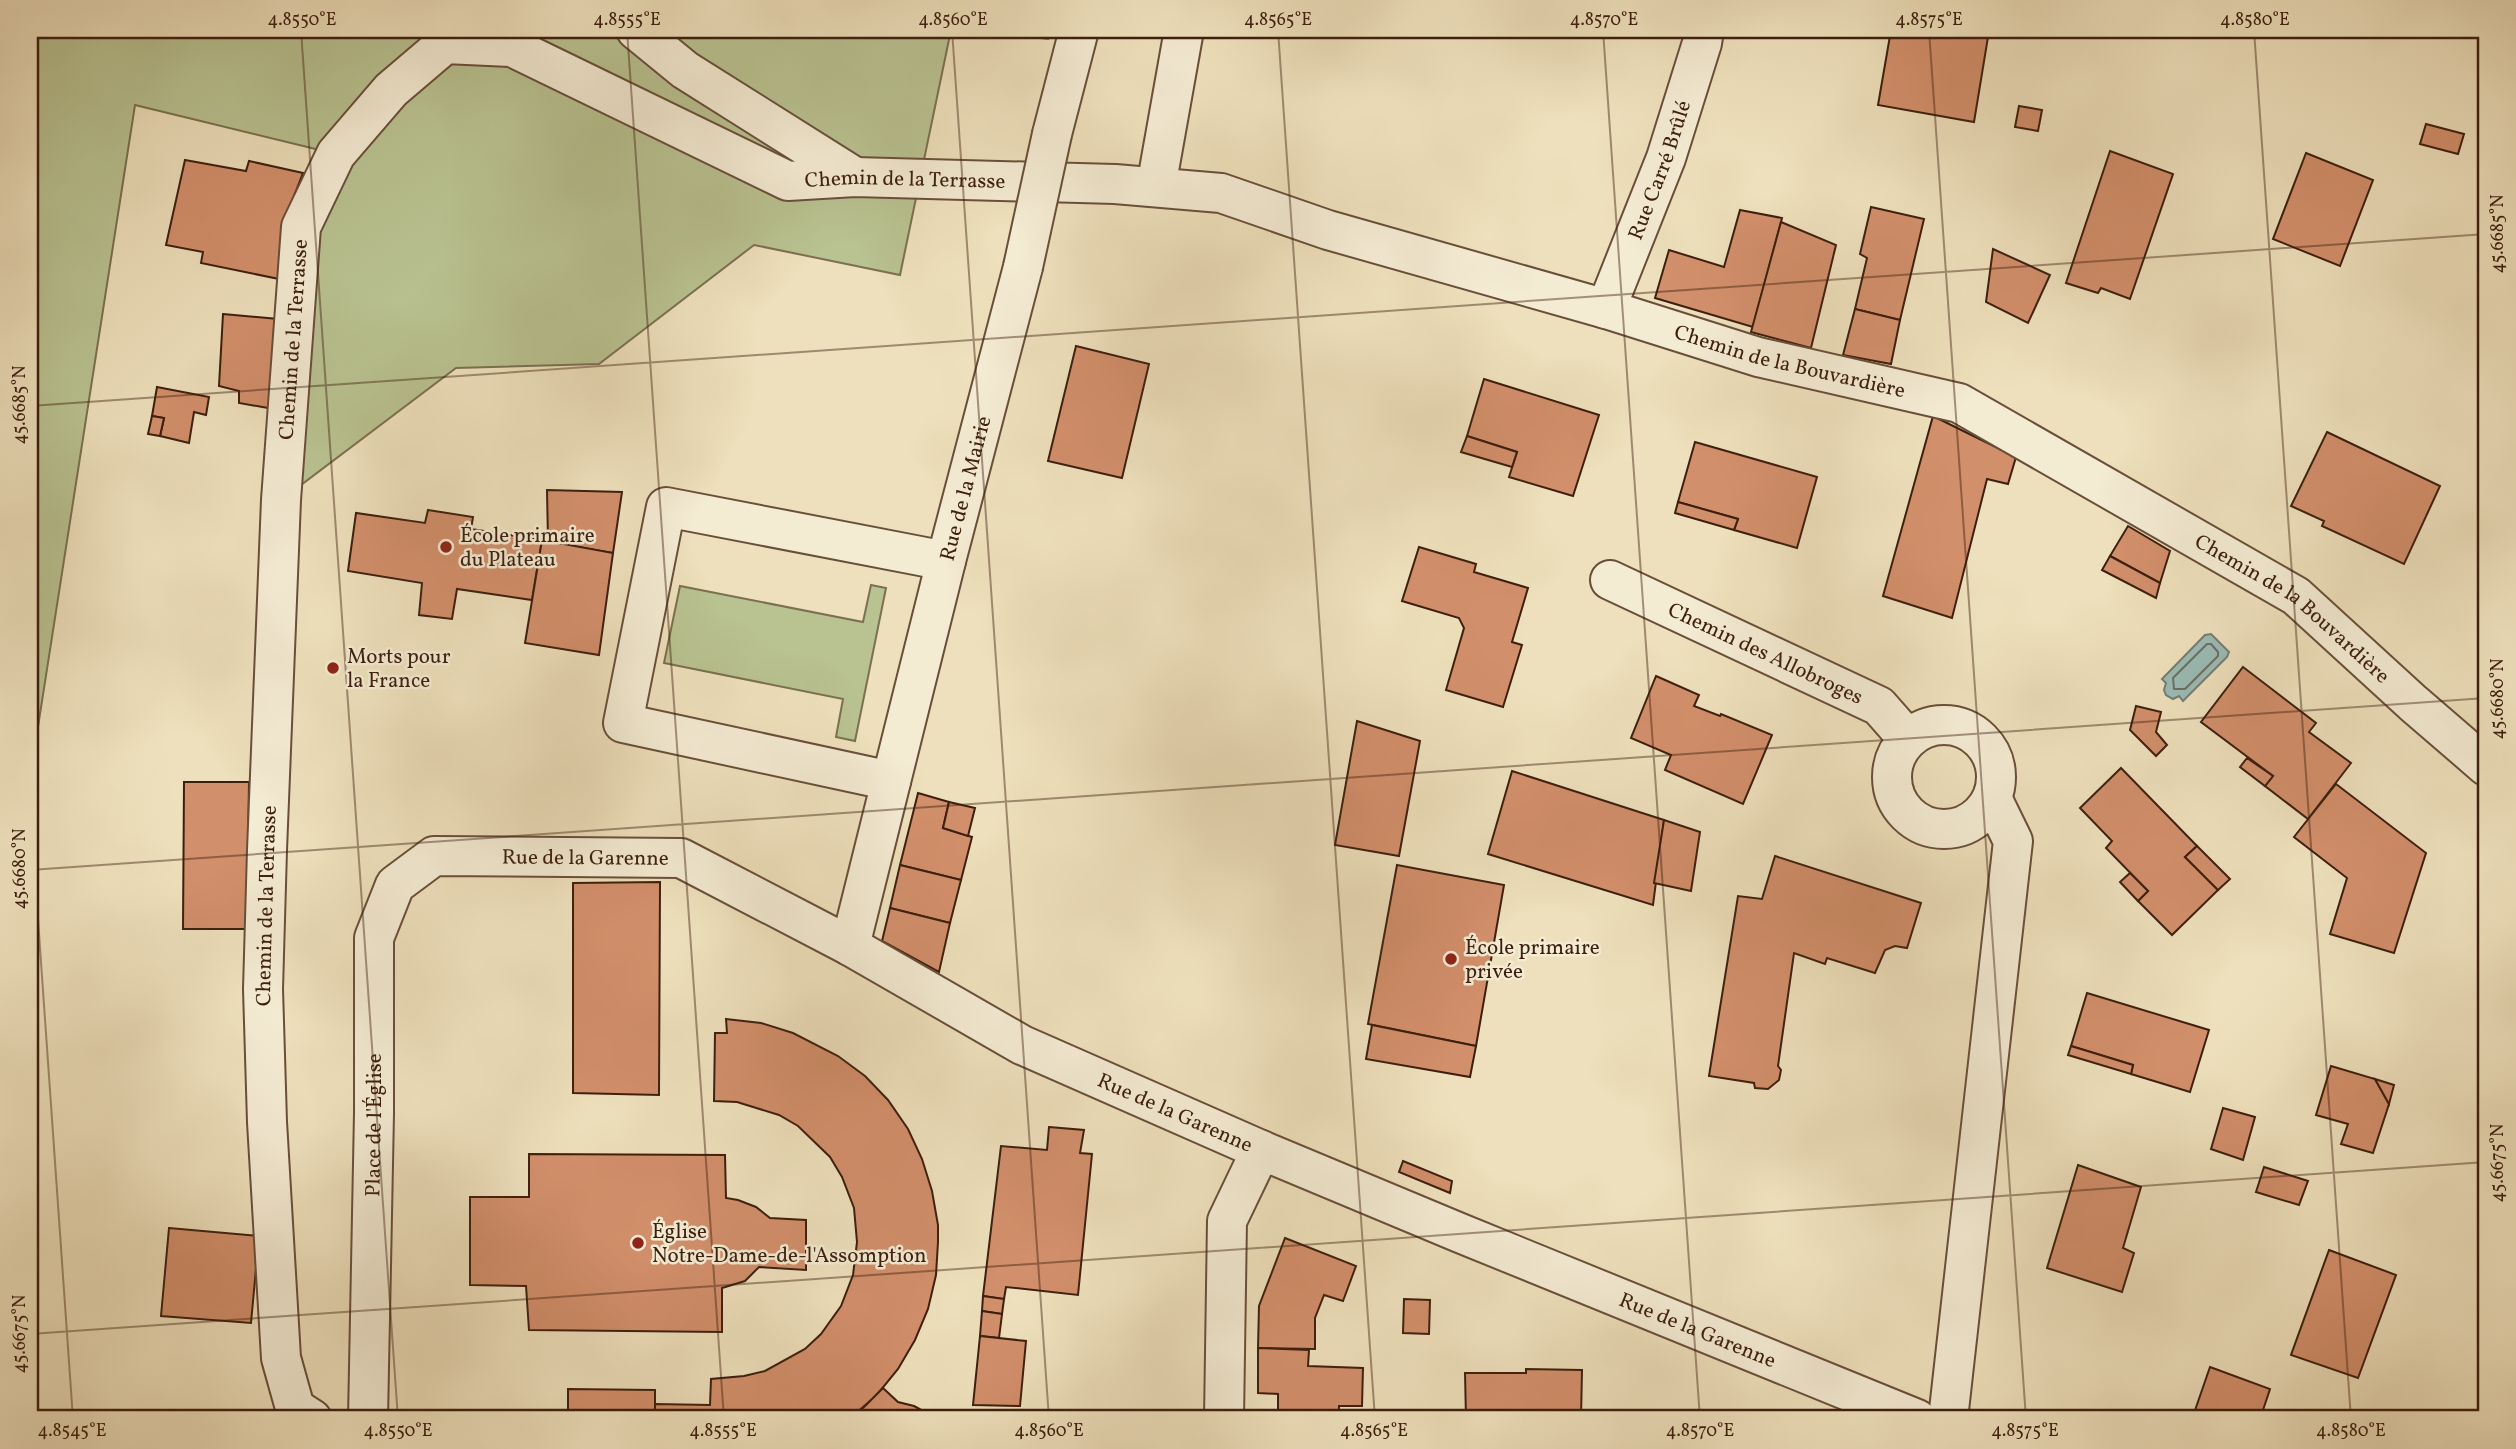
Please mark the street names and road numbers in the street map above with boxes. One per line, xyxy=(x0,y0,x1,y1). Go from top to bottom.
street label: Rue Carré Brûlé xyxy=(1622,97,1699,244)
street label: Chemin de la Terrasse xyxy=(804,164,1006,197)
street label: Chemin de la Terrasse xyxy=(272,238,316,441)
street label: Chemin de la Bouvardière xyxy=(1670,318,1908,406)
street label: Rue de la Mairie xyxy=(934,413,999,564)
street label: Chemin de la Bouvardière xyxy=(2189,528,2396,691)
street label: Chemin des Allobroges xyxy=(1663,596,1867,713)
street label: Chemin de la Terrasse xyxy=(250,805,285,1007)
street label: Rue de la Garenne xyxy=(502,844,669,874)
street label: Place de l'Église xyxy=(359,1053,390,1197)
street label: Rue de la Garenne xyxy=(1092,1067,1257,1161)
street label: Rue de la Garenne xyxy=(1614,1286,1780,1376)

